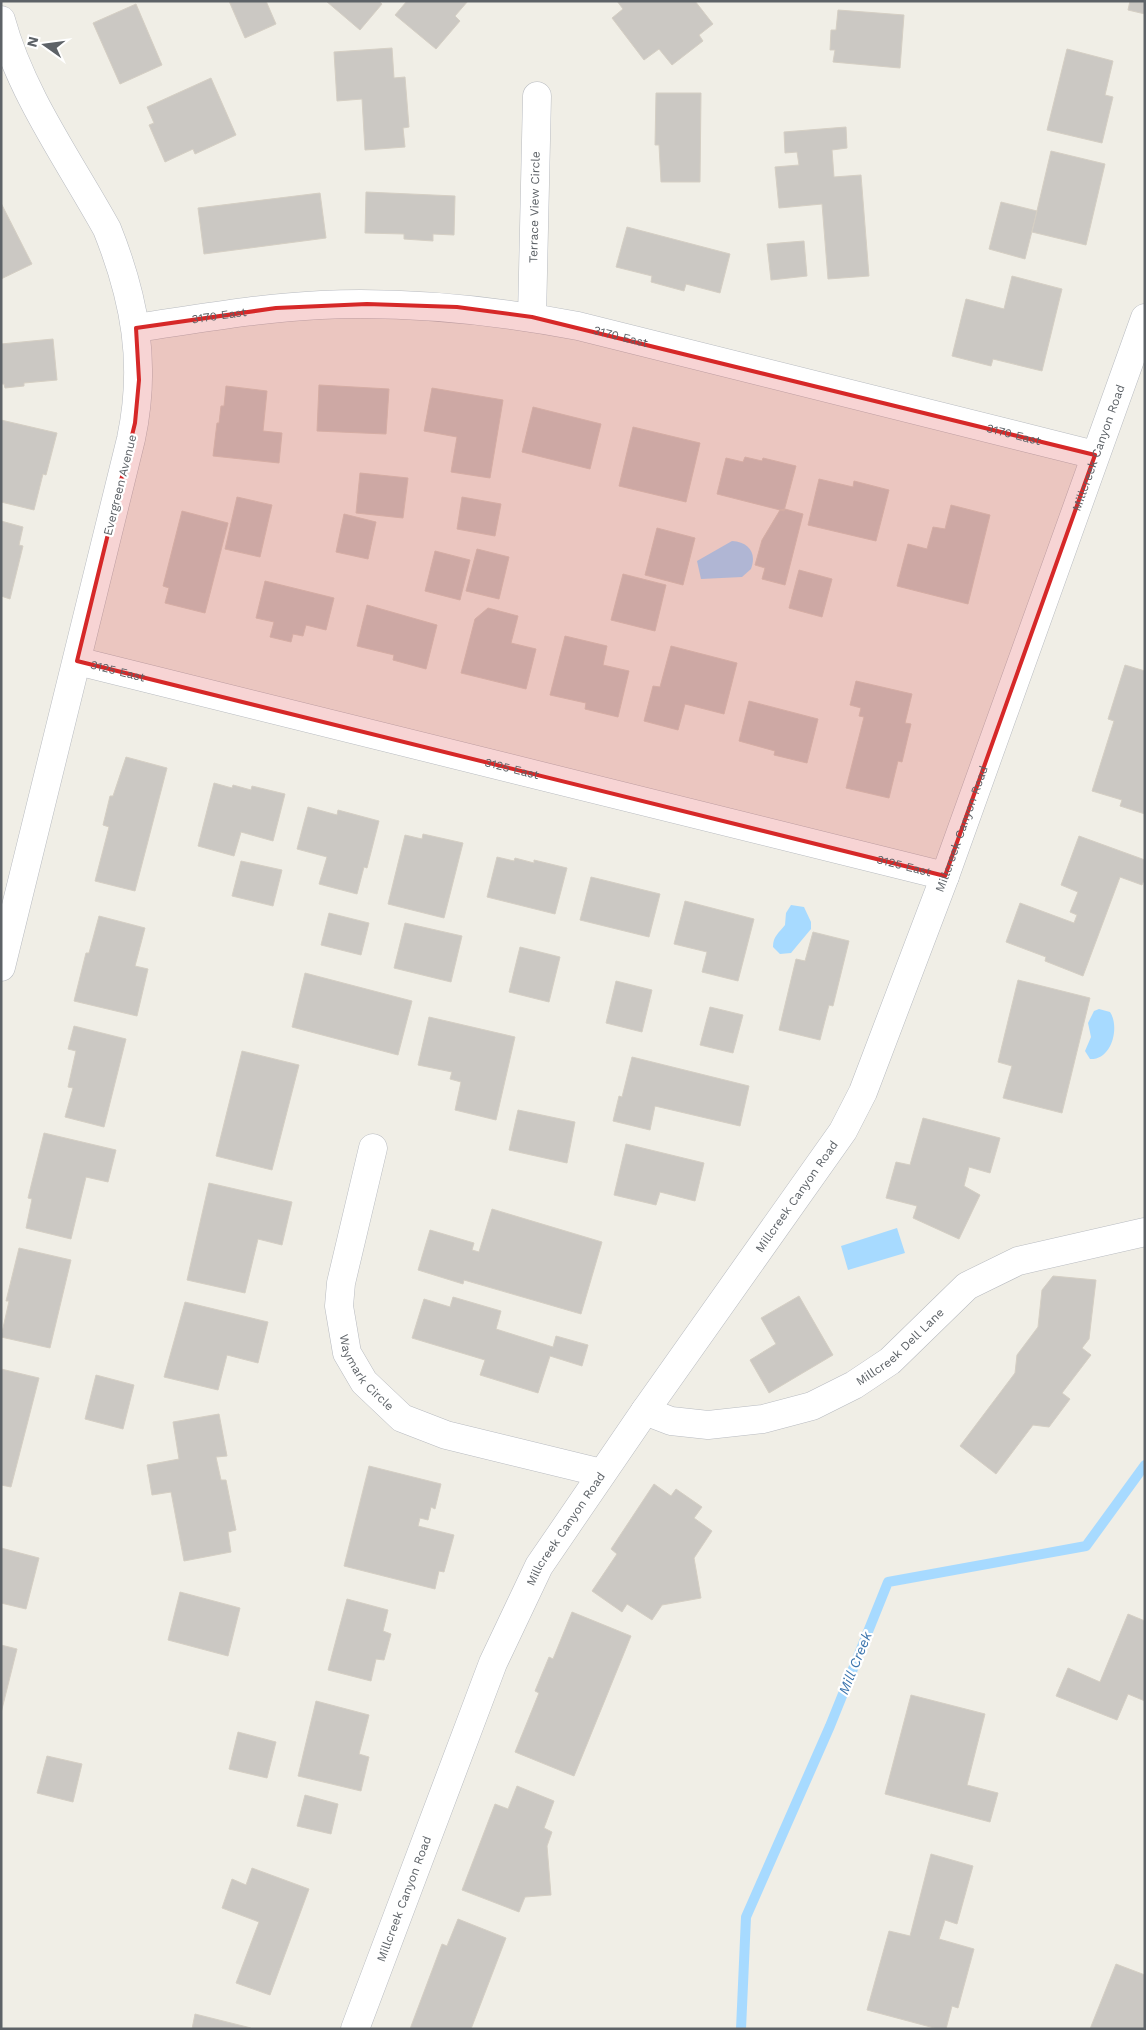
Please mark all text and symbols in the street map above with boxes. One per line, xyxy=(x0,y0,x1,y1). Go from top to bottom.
north arrow xyxy=(20,20,70,70)
text: N xyxy=(23,35,41,49)
street label: Terrace View Circle xyxy=(526,151,543,263)
street label: 3170 East xyxy=(191,305,248,327)
street label: 3170 East xyxy=(592,323,649,350)
street label: Millcreek Canyon Road xyxy=(1069,383,1128,513)
street label: 3170 East xyxy=(985,421,1042,448)
street label: Evergreen Avenue xyxy=(101,433,139,537)
street label: 3125 East xyxy=(89,658,146,685)
street label: 3125 East xyxy=(483,755,541,782)
street label: Millcreek Canyon Road xyxy=(933,764,991,894)
street label: 3125 East xyxy=(875,852,933,879)
street label: Millcreek Canyon Road xyxy=(752,1138,841,1255)
street label: Millcreek Dell Lane xyxy=(853,1305,947,1389)
street label: Waymark Circle xyxy=(337,1333,397,1414)
street label: Millcreek Canyon Road xyxy=(524,1469,608,1588)
water label: Mill Creek xyxy=(835,1629,875,1697)
street label: Millcreek Canyon Road xyxy=(374,1834,434,1964)

